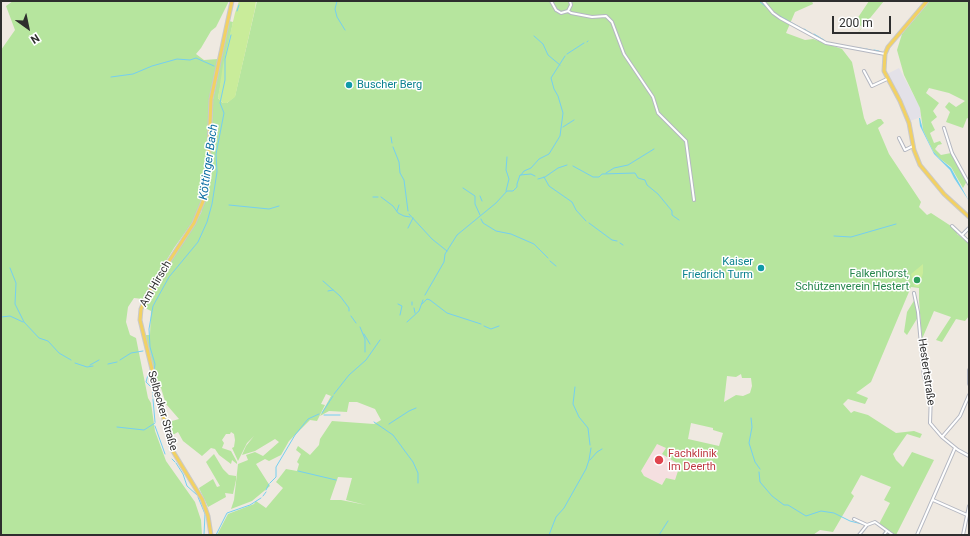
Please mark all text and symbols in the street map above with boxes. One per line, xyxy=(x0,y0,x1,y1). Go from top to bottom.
north arrow xyxy=(8,8,48,48)
scale bar xyxy=(834,8,893,34)
text: 200 m xyxy=(839,16,873,30)
text: N xyxy=(28,31,42,46)
place label: Buscher Berg xyxy=(357,78,422,92)
marker: Buscher Berg xyxy=(344,80,354,90)
water label: Köttinger Bach xyxy=(197,123,221,201)
place label: Kaiser Friedrich Turm xyxy=(682,255,753,281)
street label: Am Hirsch xyxy=(137,258,175,310)
marker: Kaiser Friedrich Turm xyxy=(756,263,766,273)
place label: Falkenhorst, Schützenverein Hestert xyxy=(795,267,909,293)
marker: Falkenhorst, Schützenverein Hestert xyxy=(912,275,922,285)
street label: Hestertstraße xyxy=(915,338,937,406)
street label: Selbecker Straße xyxy=(144,369,180,453)
place label: Fachklinik Im Deerth xyxy=(668,447,717,473)
marker: Fachklinik Im Deerth xyxy=(653,454,665,466)

